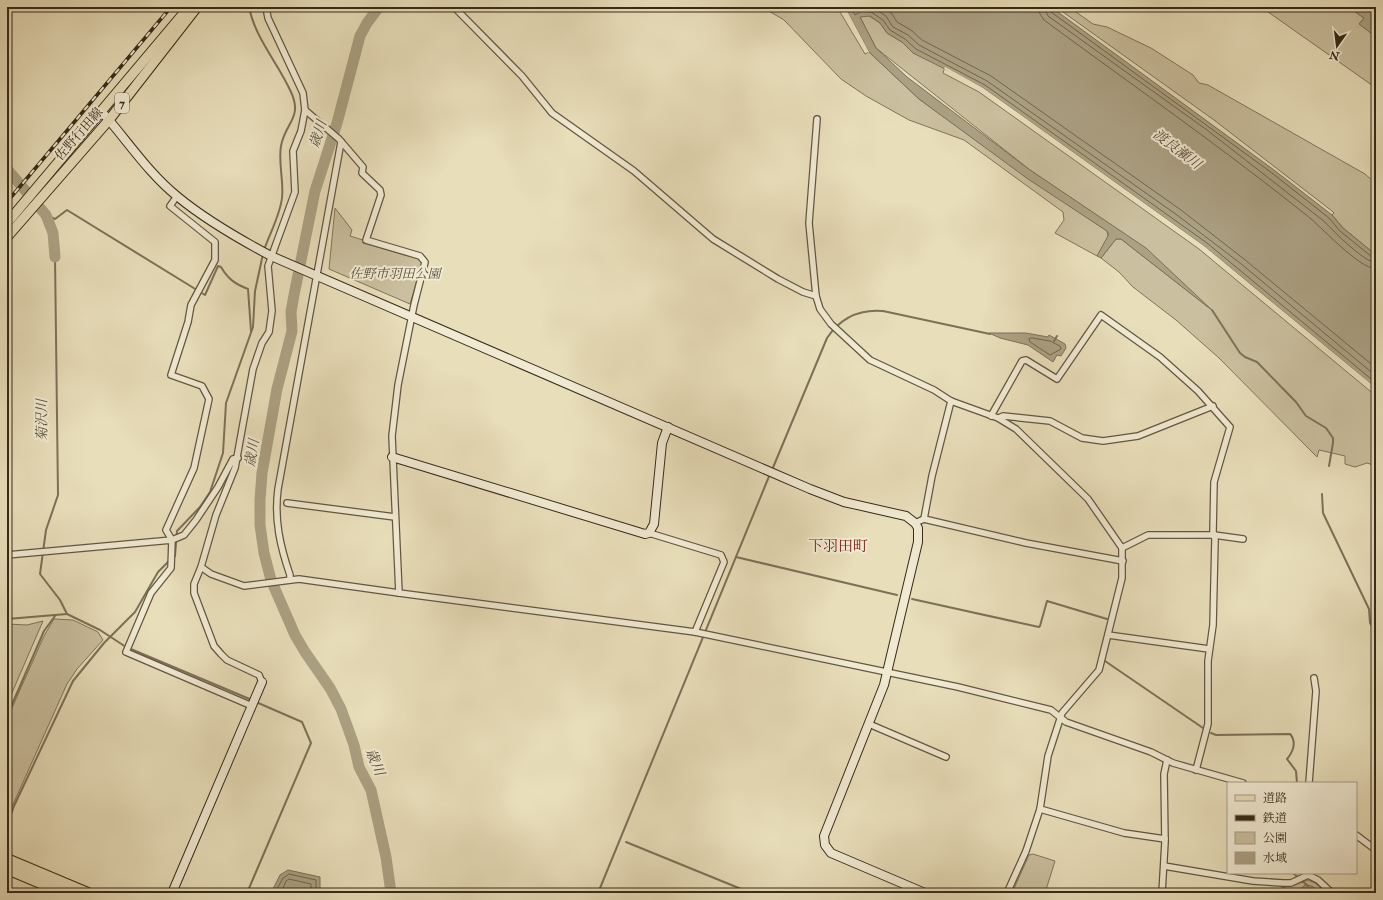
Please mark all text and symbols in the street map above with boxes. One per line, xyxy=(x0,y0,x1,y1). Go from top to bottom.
north arrow xyxy=(1317,26,1357,66)
text: N xyxy=(1327,47,1342,63)
road number: 7 xyxy=(115,93,129,113)
street label: 佐野行田線 xyxy=(52,104,106,164)
water label: 歳川 xyxy=(306,116,331,150)
water label: 渡良瀬川 xyxy=(1150,125,1206,174)
park label: 佐野市羽田公園 xyxy=(349,266,442,282)
water label: 菊沢川 xyxy=(33,397,51,441)
water label: 歳川 xyxy=(241,436,263,468)
district label: 下羽田町 xyxy=(808,537,868,556)
water label: 歳川 xyxy=(362,746,389,780)
legend xyxy=(1227,782,1357,874)
text: 道路 xyxy=(1263,791,1287,806)
text: 鉄道 xyxy=(1262,811,1287,826)
text: 公園 xyxy=(1263,831,1287,846)
text: 水域 xyxy=(1263,851,1287,866)

